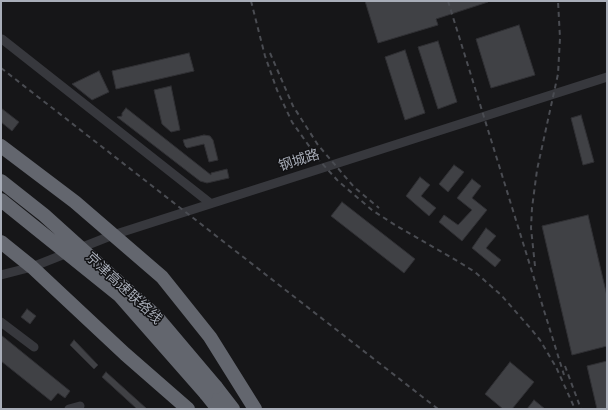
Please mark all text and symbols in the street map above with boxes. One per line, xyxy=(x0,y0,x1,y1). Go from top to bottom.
street label: 钢城路 xyxy=(276,146,322,174)
street label: 京津高速联络线 xyxy=(82,248,166,328)

